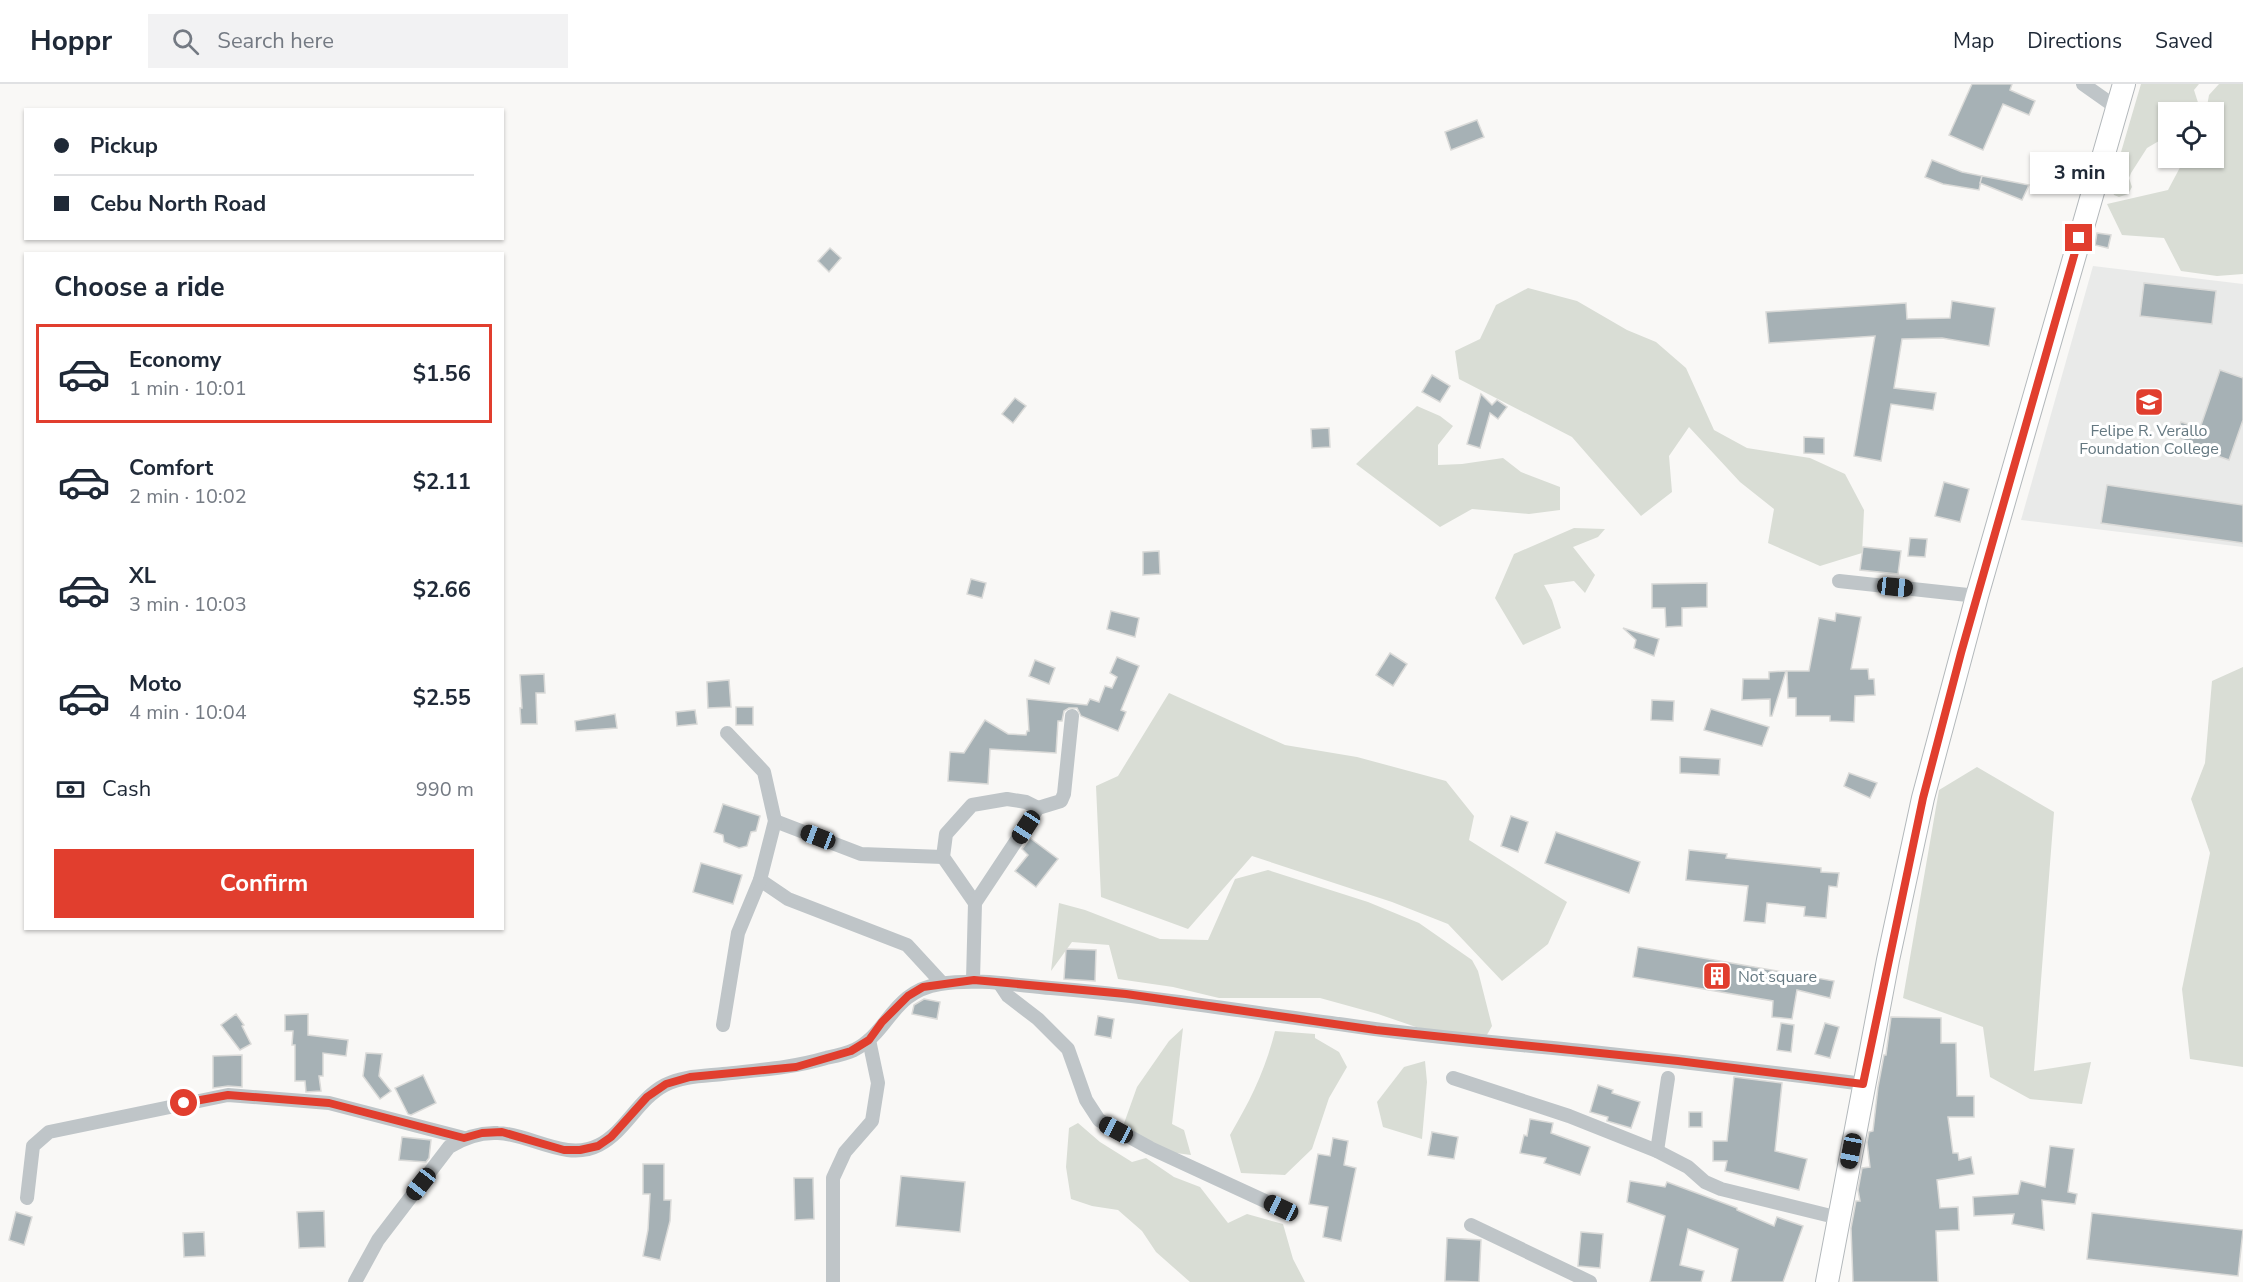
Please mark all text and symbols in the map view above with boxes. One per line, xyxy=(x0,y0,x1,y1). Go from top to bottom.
search box xyxy=(148,14,568,68)
text: Hoppr xyxy=(30,22,112,60)
icon: search xyxy=(169,25,202,58)
text: Search here xyxy=(217,26,334,56)
text: Map xyxy=(1953,27,1994,55)
text: Directions xyxy=(2027,27,2122,55)
text: Saved xyxy=(2155,27,2213,55)
map controls xyxy=(2158,102,2224,168)
button: locate xyxy=(2158,102,2224,168)
text: Pickup xyxy=(90,131,158,161)
callout: 3 min xyxy=(2030,151,2128,193)
text: 3 min xyxy=(2054,159,2105,186)
text: Cebu North Road xyxy=(90,189,266,219)
route end xyxy=(2065,224,2092,251)
text: Choose a ride xyxy=(54,269,225,306)
text: Economy xyxy=(129,345,221,375)
icon: car xyxy=(57,347,111,401)
text: $1.56 xyxy=(413,359,471,389)
text: 1 min · 10:01 xyxy=(129,375,247,402)
school or university icon: Felipe R. Verallo Foundation College xyxy=(2133,386,2165,418)
place label: Felipe R. Verallo Foundation College xyxy=(2079,420,2219,460)
text: Comfort xyxy=(129,453,213,483)
icon: car xyxy=(57,455,111,509)
text: $2.11 xyxy=(413,467,471,497)
text: 2 min · 10:02 xyxy=(129,483,247,510)
text: XL xyxy=(129,561,156,591)
icon: car xyxy=(57,563,111,617)
text: $2.66 xyxy=(413,575,471,605)
car xyxy=(1876,576,1914,598)
text: 3 min · 10:03 xyxy=(129,591,247,618)
text: Moto xyxy=(129,669,182,699)
icon: car xyxy=(57,671,111,725)
text: $2.55 xyxy=(413,683,471,713)
text: 4 min · 10:04 xyxy=(129,699,247,726)
icon: cash xyxy=(54,773,87,806)
text: Cash xyxy=(102,774,151,804)
text: 990 m xyxy=(416,776,474,803)
car xyxy=(1009,807,1043,847)
car xyxy=(798,822,838,852)
button: Confirm xyxy=(54,849,474,918)
building icon: Not square xyxy=(1701,960,1733,992)
place label: Not square xyxy=(1738,966,1817,988)
route start xyxy=(170,1089,197,1116)
car xyxy=(1096,1114,1136,1146)
car xyxy=(1839,1132,1863,1170)
car xyxy=(403,1164,439,1204)
car xyxy=(1261,1192,1301,1224)

